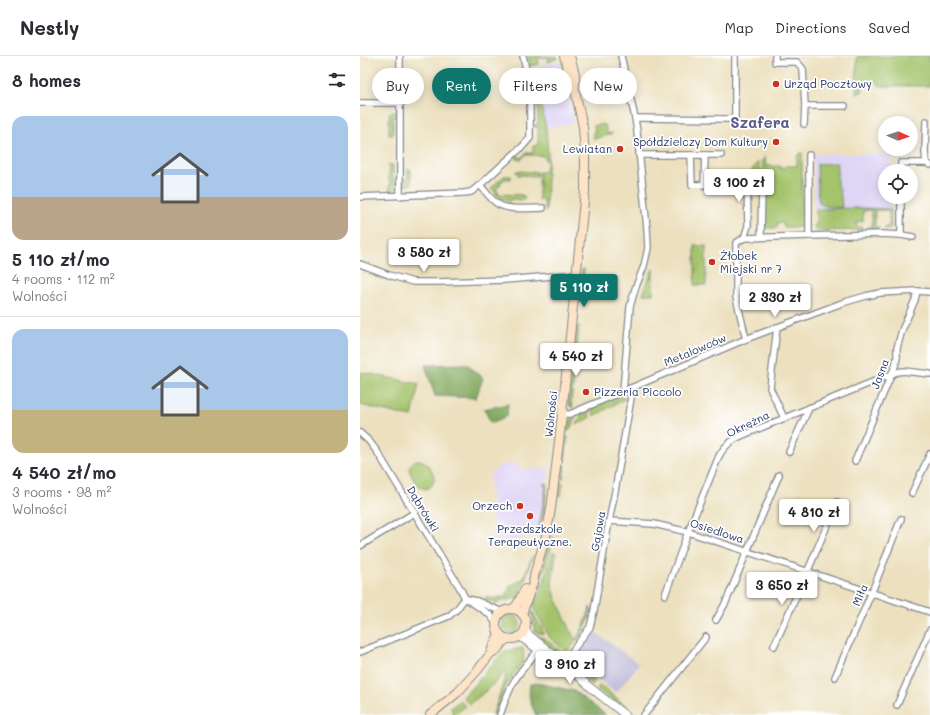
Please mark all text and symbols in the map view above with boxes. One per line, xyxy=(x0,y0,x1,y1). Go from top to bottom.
text: Nestly xyxy=(20,15,79,40)
text: Map xyxy=(725,18,753,37)
text: Directions xyxy=(775,18,846,37)
text: Saved xyxy=(868,18,910,37)
chip: Buy xyxy=(372,68,424,104)
chip: Rent xyxy=(432,68,491,104)
chip: Filters xyxy=(499,68,572,104)
chip: New xyxy=(580,68,637,104)
text: 8 homes xyxy=(12,69,81,91)
icon: filters xyxy=(326,69,348,91)
place label: Urząd Pocztowy xyxy=(784,76,872,91)
marker: Urząd Pocztowy xyxy=(771,79,781,89)
district label: Szafera xyxy=(730,112,790,132)
north arrow xyxy=(878,116,918,156)
map controls xyxy=(878,116,918,204)
place label: Spółdzielczy Dom Kultury xyxy=(633,134,768,149)
marker: Spółdzielczy Dom Kultury xyxy=(771,137,781,147)
place label: Lewiatan xyxy=(563,141,612,156)
icon: home xyxy=(144,142,216,214)
marker: Lewiatan xyxy=(615,144,625,154)
button: locate xyxy=(878,164,918,204)
pin: 3 100 zł xyxy=(698,169,780,203)
text: 3 100 zł xyxy=(713,173,765,190)
pin: 3 580 zł xyxy=(383,239,465,273)
text: 3 580 zł xyxy=(397,243,451,260)
text: 5 110 zł/mo xyxy=(12,248,110,270)
place label: Żłobek Miejski nr 7 xyxy=(720,248,782,276)
marker: Żłobek Miejski nr 7 xyxy=(707,257,717,267)
text: 4 rooms · 112 m² xyxy=(12,270,115,287)
pin: 5 110 zł xyxy=(543,274,625,308)
text: 5 110 zł xyxy=(560,278,608,295)
pin: 2 330 zł xyxy=(734,284,816,318)
text: Wolności xyxy=(12,287,67,304)
text: 2 330 zł xyxy=(749,288,801,305)
street label: Metalowców xyxy=(661,330,728,369)
pin: 4 540 zł xyxy=(535,343,617,377)
text: 4 540 zł xyxy=(549,347,603,364)
icon: home xyxy=(144,355,216,427)
street label: Jasna xyxy=(867,356,892,391)
place label: Pizzeria Piccolo xyxy=(594,384,682,399)
marker: Pizzeria Piccolo xyxy=(581,387,591,397)
street label: Wolności xyxy=(541,390,560,438)
street label: Okrężna xyxy=(724,407,772,440)
text: 4 540 zł/mo xyxy=(12,461,116,483)
text: 3 rooms · 98 m² xyxy=(12,483,111,500)
street label: Dąbrówki xyxy=(404,483,443,535)
place label: Orzech xyxy=(472,498,512,513)
pin: 4 810 zł xyxy=(773,499,855,533)
text: Wolności xyxy=(12,500,67,517)
marker: Orzech xyxy=(515,501,525,511)
text: 4 810 zł xyxy=(788,503,840,520)
street label: Gajowa xyxy=(587,509,608,552)
marker: Przedszkole Terapeutyczne. xyxy=(525,511,535,521)
street label: Osiedlowa xyxy=(688,515,746,546)
place label: Przedszkole Terapeutyczne. xyxy=(488,521,572,549)
pin: 3 650 zł xyxy=(741,572,823,606)
text: 3 650 zł xyxy=(756,576,809,593)
street label: Miła xyxy=(848,581,871,608)
pin: 3 910 zł xyxy=(529,651,611,685)
text: 3 910 zł xyxy=(544,655,596,672)

